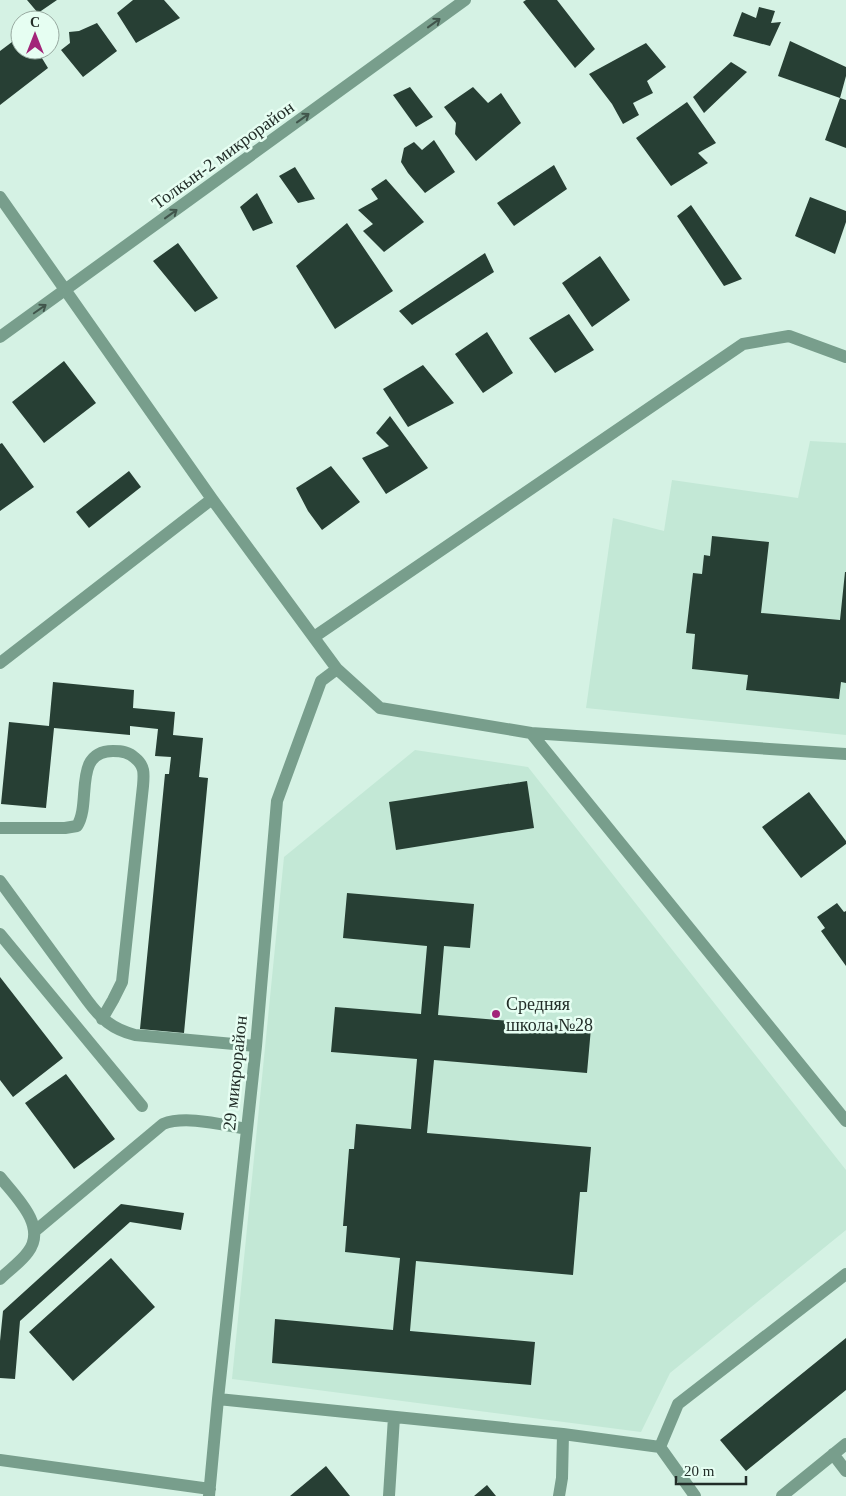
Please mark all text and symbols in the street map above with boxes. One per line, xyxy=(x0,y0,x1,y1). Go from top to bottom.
north arrow xyxy=(10,10,60,60)
text: С xyxy=(30,15,40,30)
one-way arrow xyxy=(427,17,440,28)
street label: Толкын-2 микрорайон xyxy=(148,97,298,213)
one-way arrow xyxy=(296,113,310,123)
one-way arrow xyxy=(164,209,178,219)
one-way arrow xyxy=(33,304,47,314)
place label: Средняя школа №28 xyxy=(506,994,593,1035)
marker: Средняя школа №28 xyxy=(490,1008,502,1020)
street label: 29 микрорайон xyxy=(219,1014,251,1131)
scale bar xyxy=(676,1454,746,1486)
text: 20 m xyxy=(684,1463,715,1479)

